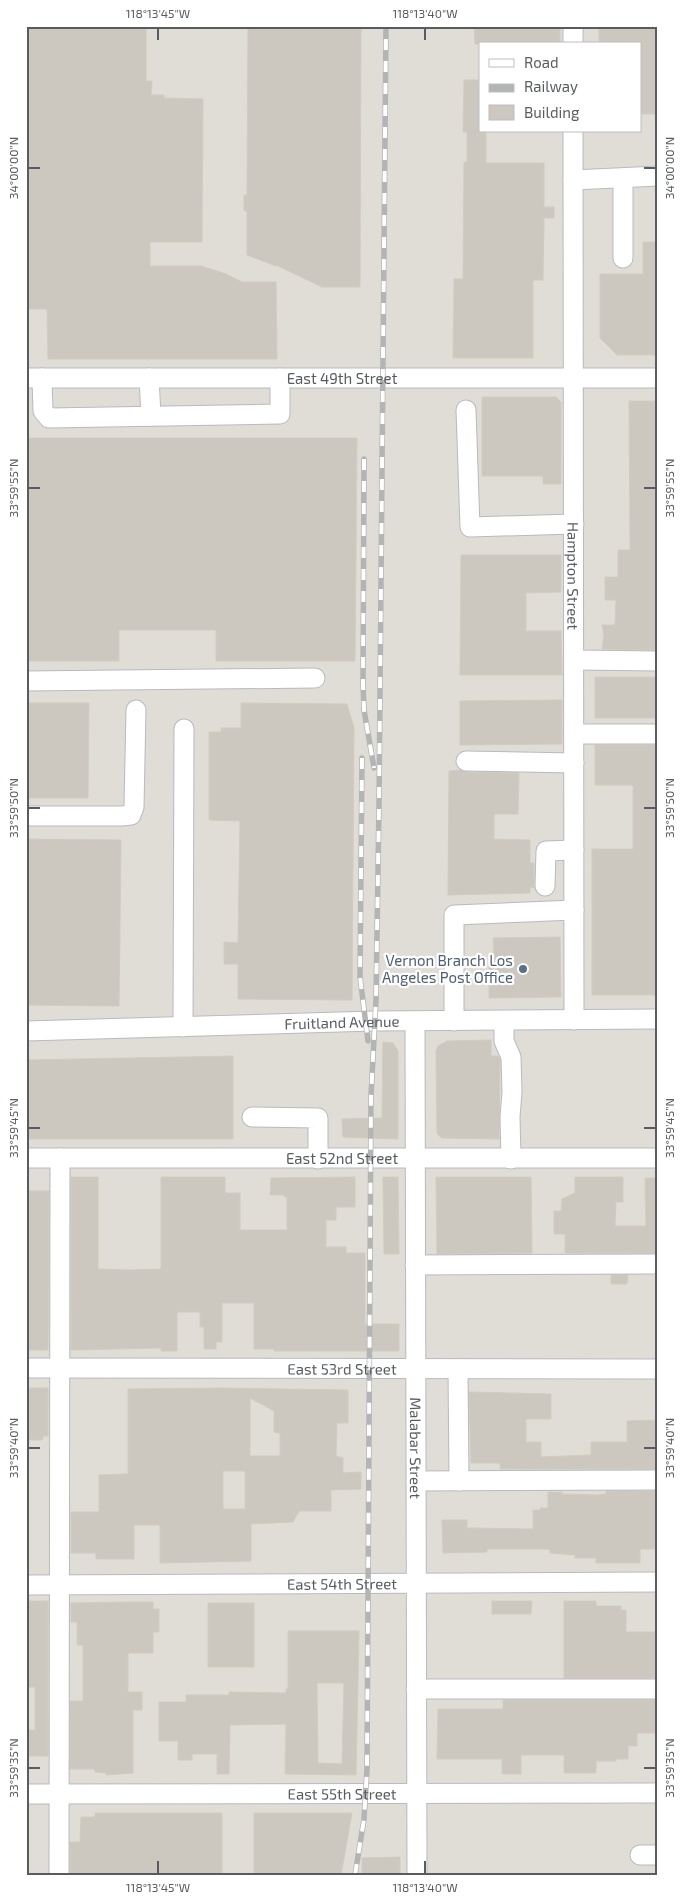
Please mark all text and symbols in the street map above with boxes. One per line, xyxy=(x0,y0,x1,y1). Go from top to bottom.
text: 118°13'45"W xyxy=(126,6,190,20)
text: 118°13'40"W xyxy=(392,6,458,20)
legend xyxy=(479,42,642,132)
text: Road xyxy=(524,53,559,71)
text: Railway xyxy=(524,77,578,95)
text: Building xyxy=(524,103,580,121)
text: 34°00'00"N xyxy=(6,137,20,199)
text: 34°00'00"N xyxy=(662,137,676,199)
street label: East 49th Street xyxy=(287,369,398,387)
text: 33°59'55"N xyxy=(6,458,20,518)
text: 33°59'55"N xyxy=(662,458,676,518)
street label: Hampton Street xyxy=(564,522,583,630)
text: 33°59'50"N xyxy=(6,778,20,838)
text: 33°59'50"N xyxy=(662,778,676,838)
place label: Vernon Branch Los Angeles Post Office xyxy=(382,951,513,986)
marker: Vernon Branch Los Angeles Post Office xyxy=(517,963,529,975)
street label: Fruitland Avenue xyxy=(284,1012,400,1033)
text: 33°59'45"N xyxy=(6,1098,20,1158)
text: 33°59'45"N xyxy=(662,1098,676,1158)
street label: East 52nd Street xyxy=(286,1149,398,1167)
street label: East 53rd Street xyxy=(287,1359,397,1378)
street label: Malabar Street xyxy=(407,1397,425,1499)
text: 33°59'40"N xyxy=(6,1418,20,1478)
text: 33°59'40"N xyxy=(662,1418,676,1478)
street label: East 54th Street xyxy=(287,1574,397,1593)
text: 33°59'35"N xyxy=(6,1738,20,1798)
text: 33°59'35"N xyxy=(662,1738,676,1798)
street label: East 55th Street xyxy=(288,1784,397,1803)
text: 118°13'45"W xyxy=(126,1880,190,1894)
text: 118°13'40"W xyxy=(392,1880,458,1894)

